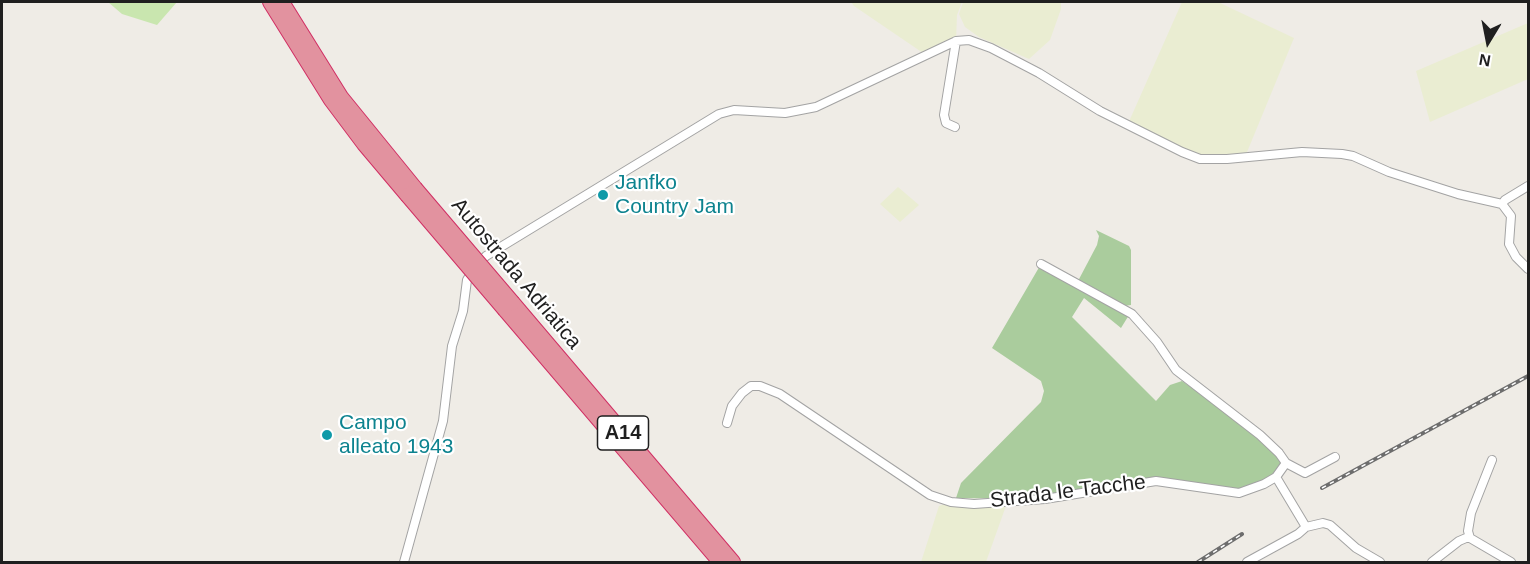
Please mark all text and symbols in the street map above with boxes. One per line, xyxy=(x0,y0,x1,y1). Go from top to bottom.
north arrow xyxy=(1458,12,1518,72)
text: N xyxy=(1478,51,1492,70)
place label: Janfko Country Jam xyxy=(615,170,734,220)
marker: Janfko Country Jam xyxy=(596,188,610,202)
street label: Autostrada Adriatica xyxy=(446,193,586,355)
place label: Campo alleato 1943 xyxy=(339,410,453,460)
road number: A14 xyxy=(598,416,648,450)
marker: Campo alleato 1943 xyxy=(320,428,334,442)
street label: Strada le Tacche xyxy=(989,470,1147,514)

